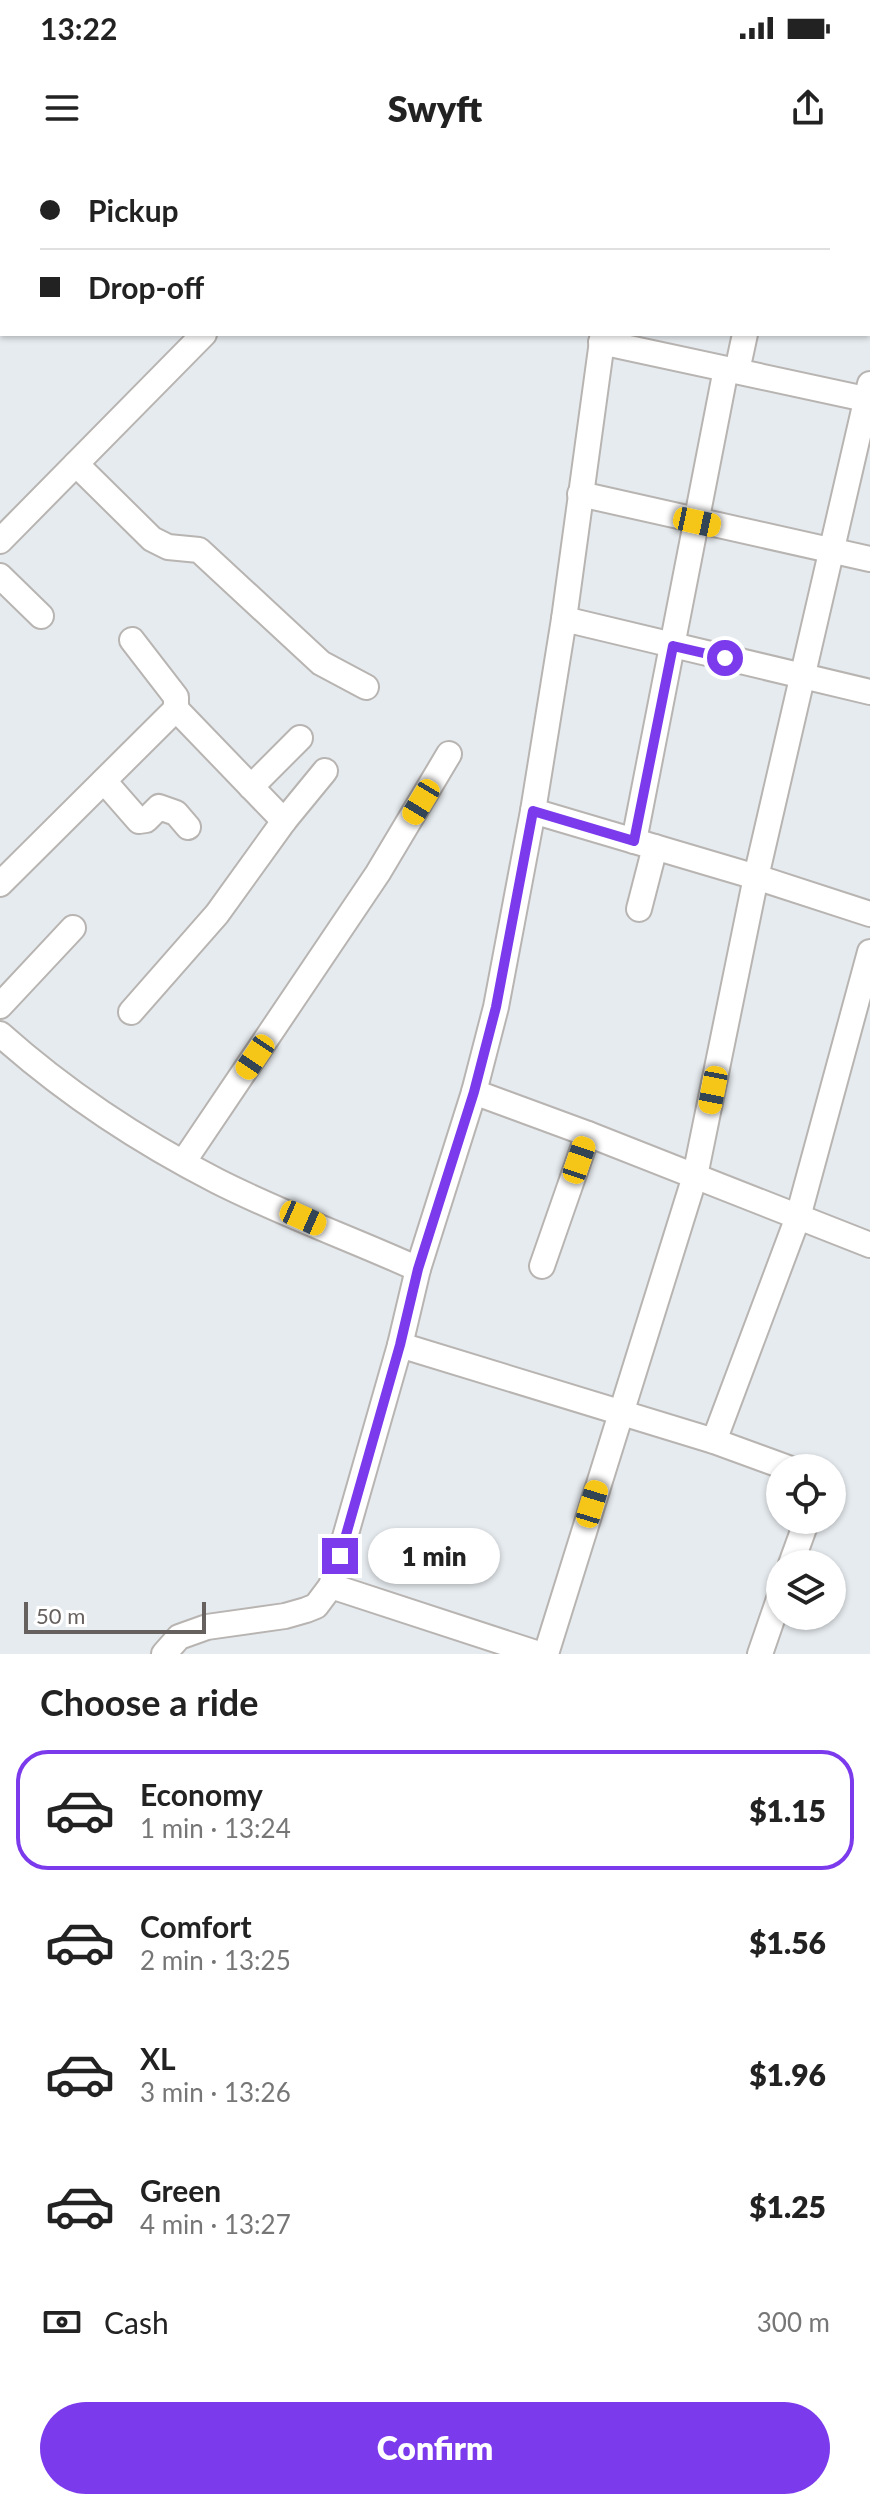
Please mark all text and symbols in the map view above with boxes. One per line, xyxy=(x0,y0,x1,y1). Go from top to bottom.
text: 13:22 xyxy=(40,10,117,46)
icon: menu xyxy=(40,86,84,130)
text: Swyft xyxy=(388,86,482,130)
icon: share xyxy=(786,86,830,130)
text: Pickup xyxy=(88,192,179,228)
text: Drop-off xyxy=(88,269,204,305)
car xyxy=(671,505,723,539)
route start xyxy=(707,640,743,676)
car xyxy=(398,775,444,829)
car xyxy=(232,1030,278,1084)
car xyxy=(697,1064,729,1116)
car xyxy=(560,1133,598,1187)
car xyxy=(276,1197,330,1239)
map controls xyxy=(766,1454,846,1630)
button: locate xyxy=(766,1454,846,1534)
car xyxy=(574,1478,610,1530)
callout: 1 min xyxy=(368,1528,500,1584)
route end xyxy=(322,1538,358,1574)
text: 1 min xyxy=(402,1540,466,1572)
button: layers xyxy=(766,1550,846,1630)
scale bar xyxy=(24,1598,206,1634)
text: 50 m xyxy=(36,1602,85,1629)
text: Choose a ride xyxy=(40,1680,259,1724)
icon: car xyxy=(44,1774,116,1846)
text: Economy xyxy=(140,1776,263,1812)
text: $1.15 xyxy=(749,1792,826,1828)
text: 1 min · 13:24 xyxy=(140,1812,291,1844)
icon: car xyxy=(44,1906,116,1978)
text: Comfort xyxy=(140,1908,252,1944)
text: $1.56 xyxy=(749,1924,826,1960)
text: 2 min · 13:25 xyxy=(140,1944,291,1976)
icon: car xyxy=(44,2038,116,2110)
text: XL xyxy=(140,2040,176,2076)
text: $1.96 xyxy=(749,2056,826,2092)
text: 3 min · 13:26 xyxy=(140,2076,291,2108)
icon: car xyxy=(44,2170,116,2242)
text: Green xyxy=(140,2172,221,2208)
text: $1.25 xyxy=(749,2188,826,2224)
text: 4 min · 13:27 xyxy=(140,2208,291,2240)
icon: cash xyxy=(40,2300,84,2344)
text: Cash xyxy=(104,2304,169,2340)
text: 300 m xyxy=(757,2306,830,2338)
button: Confirm xyxy=(40,2402,830,2494)

